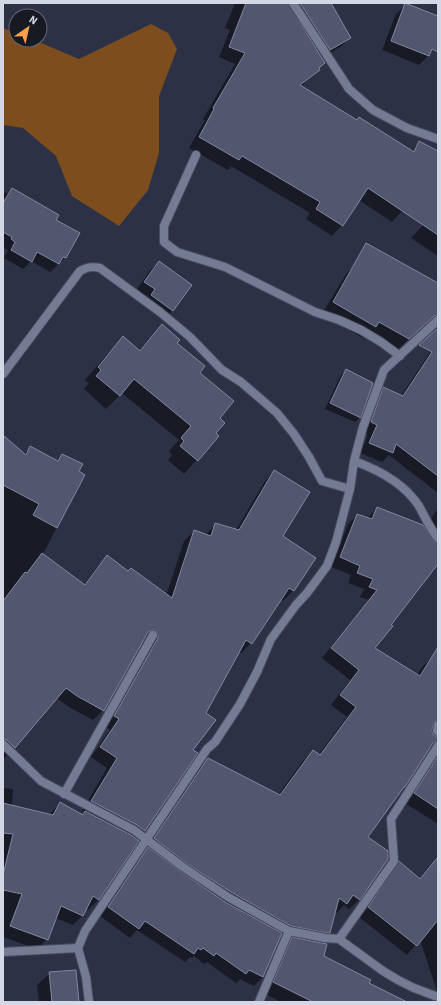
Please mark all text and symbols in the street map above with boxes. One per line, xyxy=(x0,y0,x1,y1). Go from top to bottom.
north arrow xyxy=(8,8,48,48)
text: N xyxy=(26,12,41,28)

